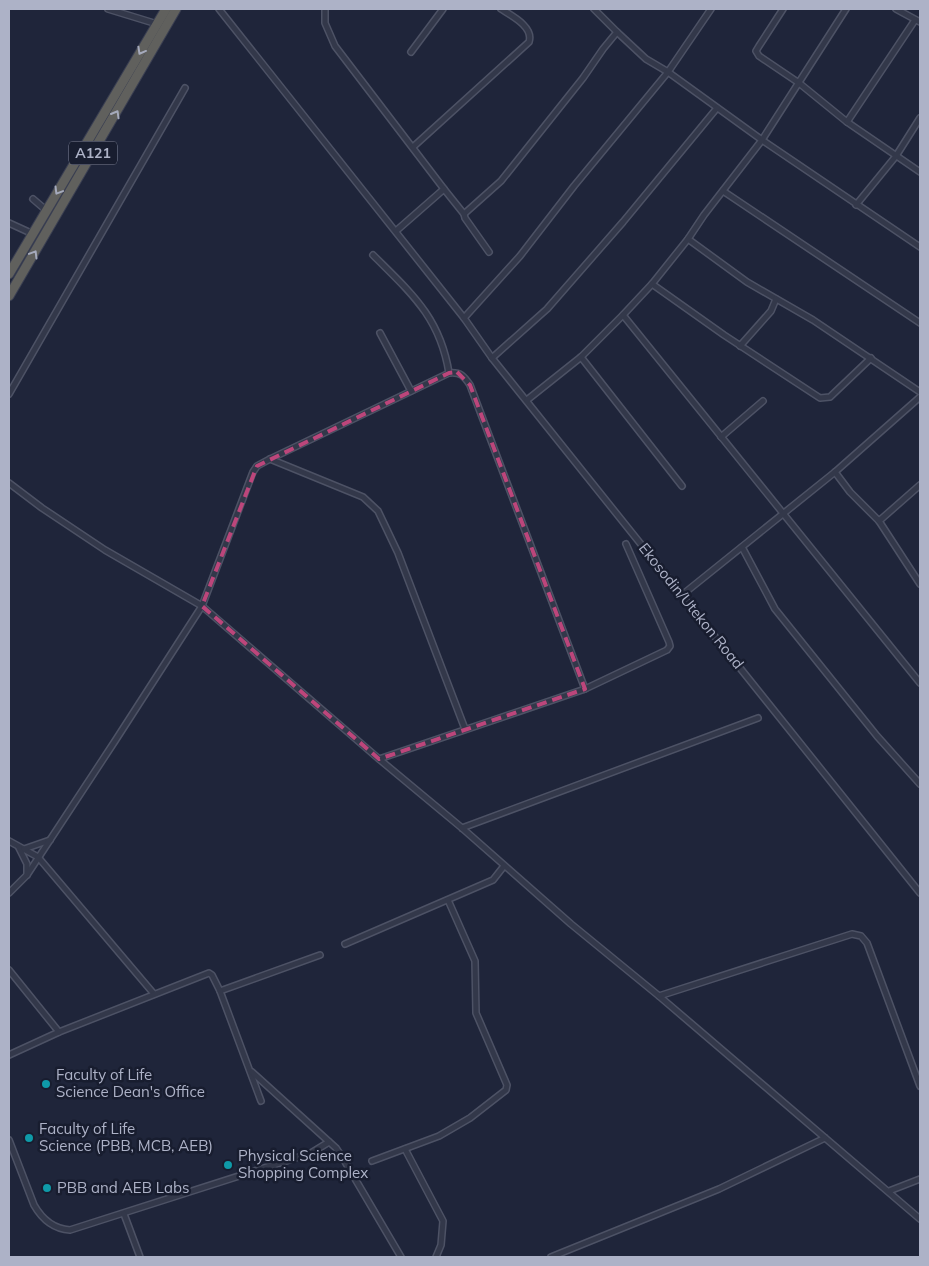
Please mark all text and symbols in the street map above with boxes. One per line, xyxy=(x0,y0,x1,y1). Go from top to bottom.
one-way arrow xyxy=(137,45,147,54)
one-way arrow xyxy=(110,111,120,120)
road number: A121 xyxy=(69,142,117,164)
one-way arrow xyxy=(55,185,65,194)
one-way arrow xyxy=(27,251,37,260)
street label: Ekosodin/Utekon Road xyxy=(635,539,748,672)
place label: Faculty of Life Science Dean's Office xyxy=(56,1065,205,1101)
marker: Faculty of Life Science Dean's Office xyxy=(40,1078,52,1090)
place label: Faculty of Life Science (PBB, MCB, AEB) xyxy=(39,1119,213,1155)
marker: Faculty of Life Science (PBB, MCB, AEB) xyxy=(23,1132,35,1144)
place label: Physical Science Shopping Complex xyxy=(238,1146,368,1182)
marker: Physical Science Shopping Complex xyxy=(222,1159,234,1171)
place label: PBB and AEB Labs xyxy=(57,1178,189,1197)
marker: PBB and AEB Labs xyxy=(41,1182,53,1194)

